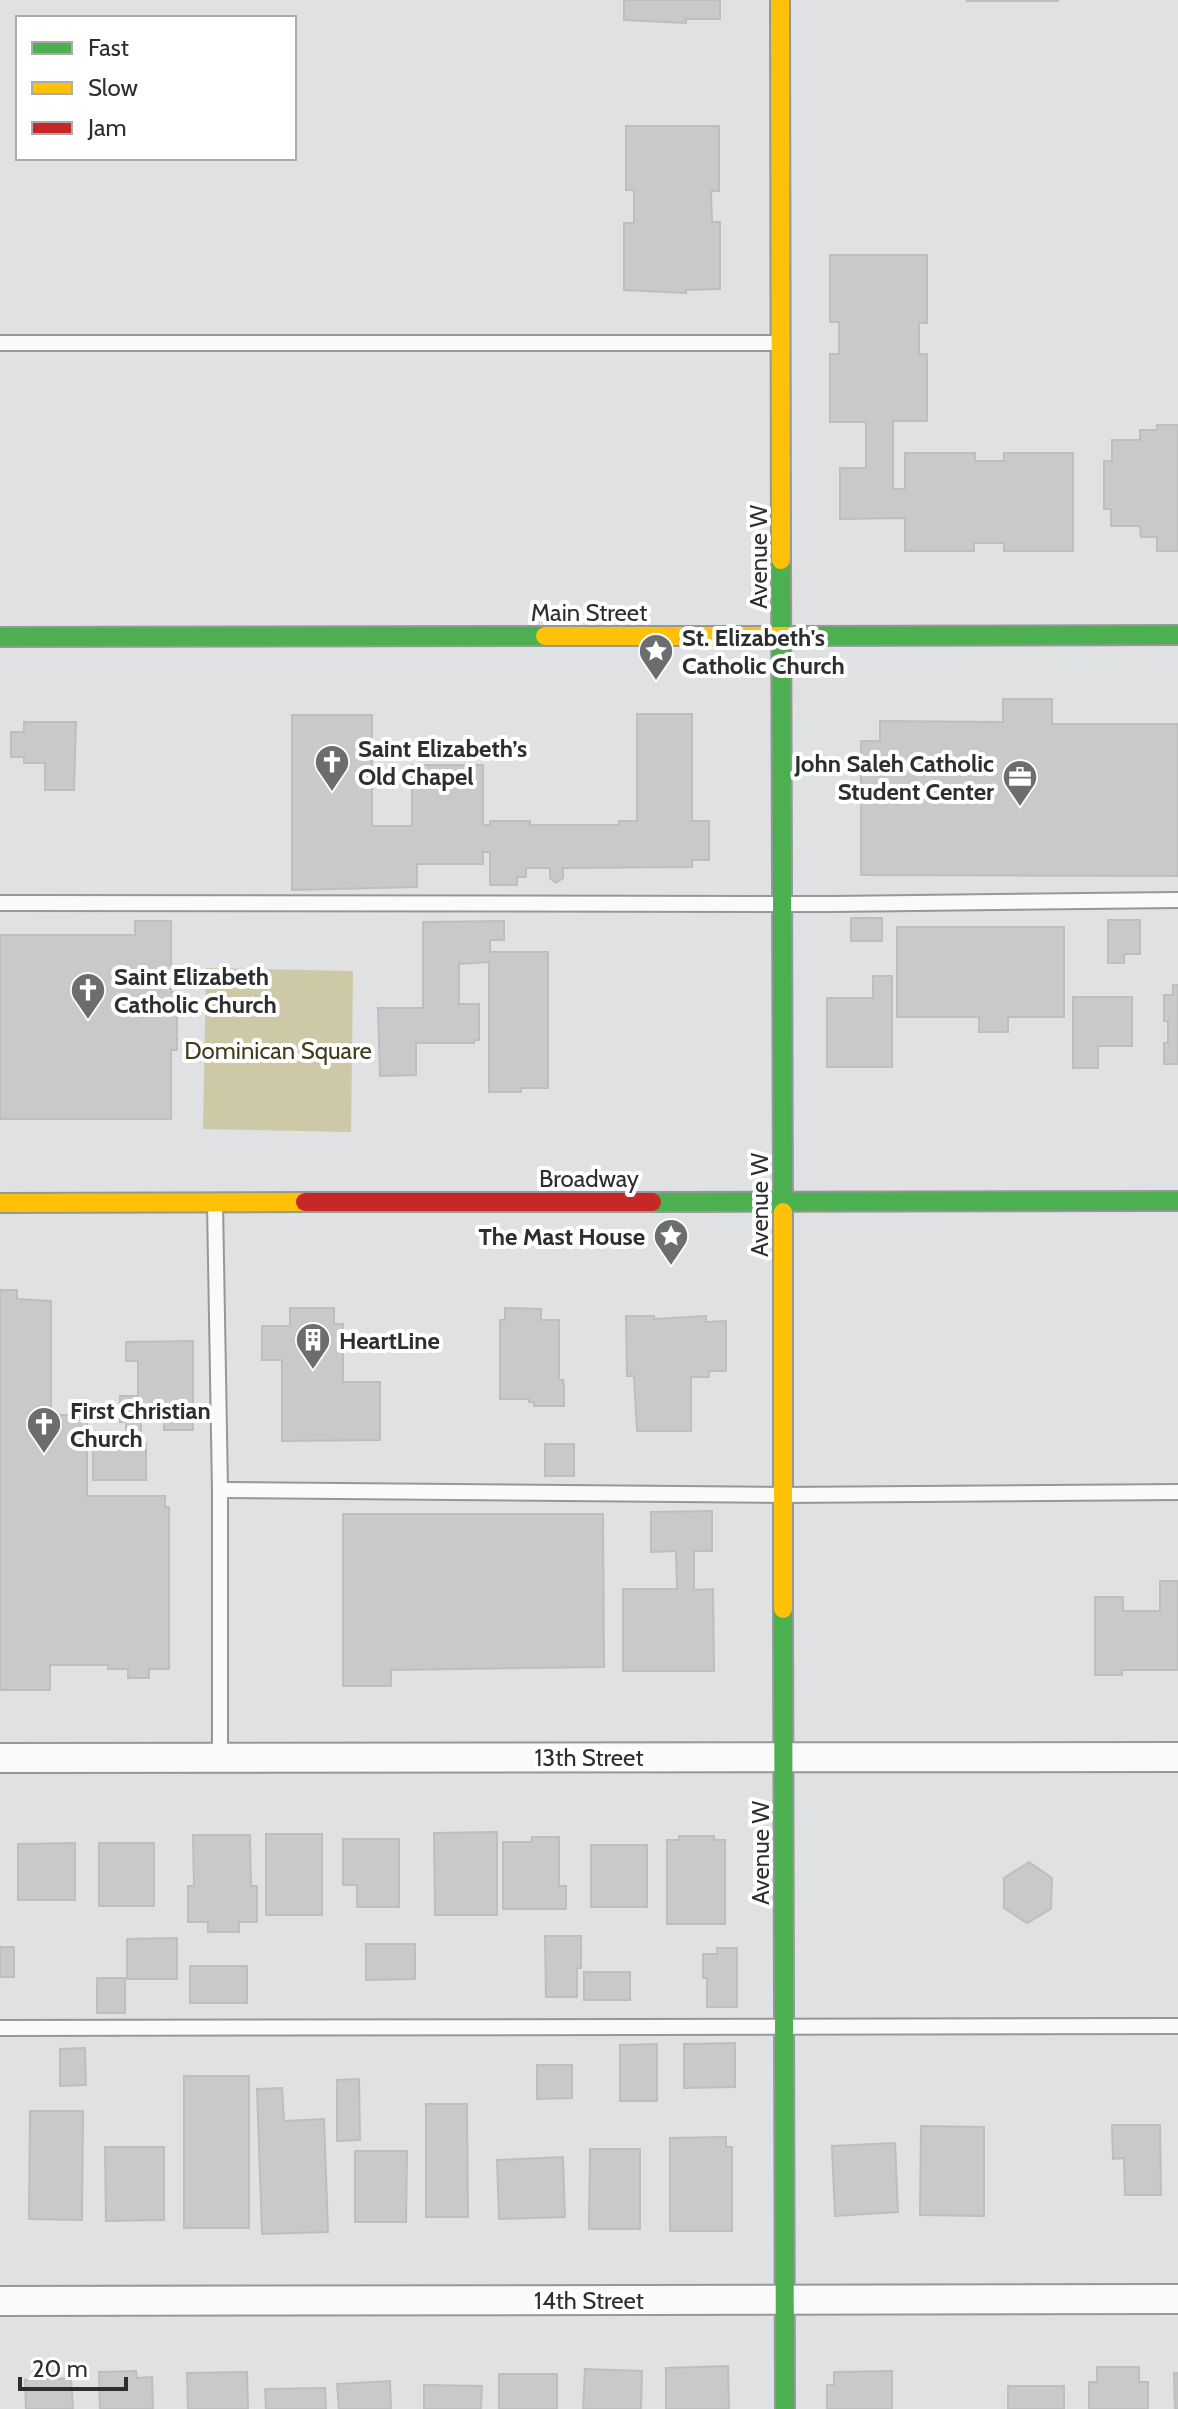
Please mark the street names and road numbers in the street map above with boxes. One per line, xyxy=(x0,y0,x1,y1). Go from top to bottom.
street label: Avenue W xyxy=(744,505,773,609)
street label: Main Street xyxy=(531,598,647,627)
street label: Avenue W xyxy=(745,1153,774,1257)
street label: Broadway xyxy=(539,1164,639,1193)
street label: 13th Street xyxy=(535,1743,644,1772)
street label: Avenue W xyxy=(746,1801,775,1905)
street label: 14th Street xyxy=(534,2286,644,2315)

